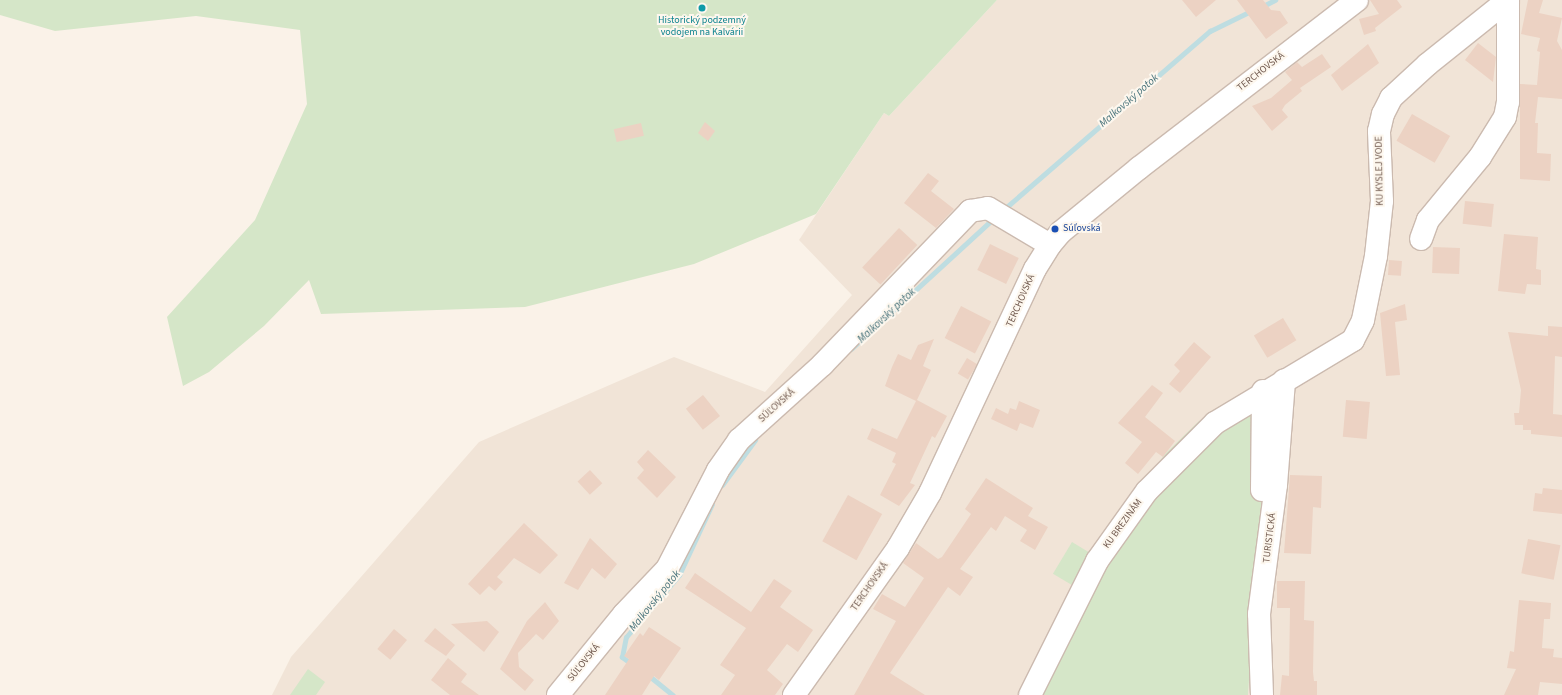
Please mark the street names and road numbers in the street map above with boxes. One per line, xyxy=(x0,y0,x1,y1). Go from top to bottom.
street label: TERCHOVSKÁ xyxy=(1235,50,1287,94)
street label: KU KYSLEJ VODE xyxy=(1373,136,1387,206)
street label: TERCHOVSKÁ xyxy=(1004,273,1038,329)
street label: SÚĽOVSKÁ xyxy=(756,387,798,425)
street label: KU BREZINÁM xyxy=(1101,497,1145,551)
street label: TURISTICKÁ xyxy=(1261,512,1279,564)
street label: TERCHOVSKÁ xyxy=(849,560,891,614)
street label: SÚĽOVSKÁ xyxy=(565,642,603,684)

